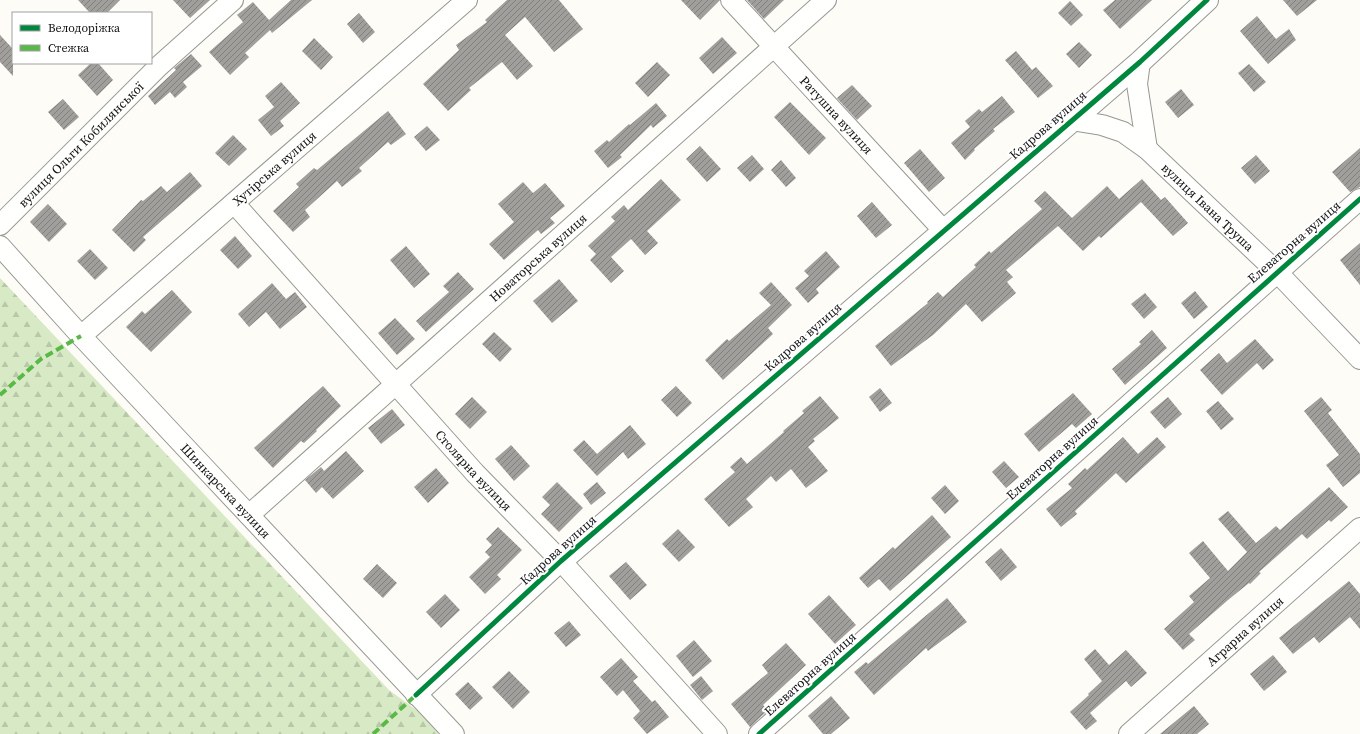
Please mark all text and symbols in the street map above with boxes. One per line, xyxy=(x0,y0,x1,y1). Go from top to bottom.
legend xyxy=(12,12,152,64)
text: Велодоріжка xyxy=(48,20,121,36)
text: Стежка xyxy=(48,40,90,56)
street label: Ратушна вулиця xyxy=(796,72,877,157)
street label: вулиця Ольги Кобилянської xyxy=(14,78,147,211)
street label: Кадрова вулиця xyxy=(1006,87,1090,163)
street label: Хутірська вулиця xyxy=(229,127,320,209)
street label: вулиця Івана Труша xyxy=(1158,159,1258,255)
street label: Елеваторна вулиця xyxy=(1244,197,1344,287)
street label: Новаторська вулиця xyxy=(485,209,590,305)
street label: Кадрова вулиця xyxy=(761,299,845,375)
street label: Елеваторна вулиця xyxy=(1003,412,1102,504)
street label: Столярна вулиця xyxy=(432,426,516,514)
street label: Шинкарська вулиця xyxy=(177,439,275,542)
street label: Кадрова вулиця xyxy=(516,511,600,589)
street label: Аграрна вулиця xyxy=(1203,592,1287,670)
street label: Елеваторна вулиця xyxy=(761,628,860,720)

